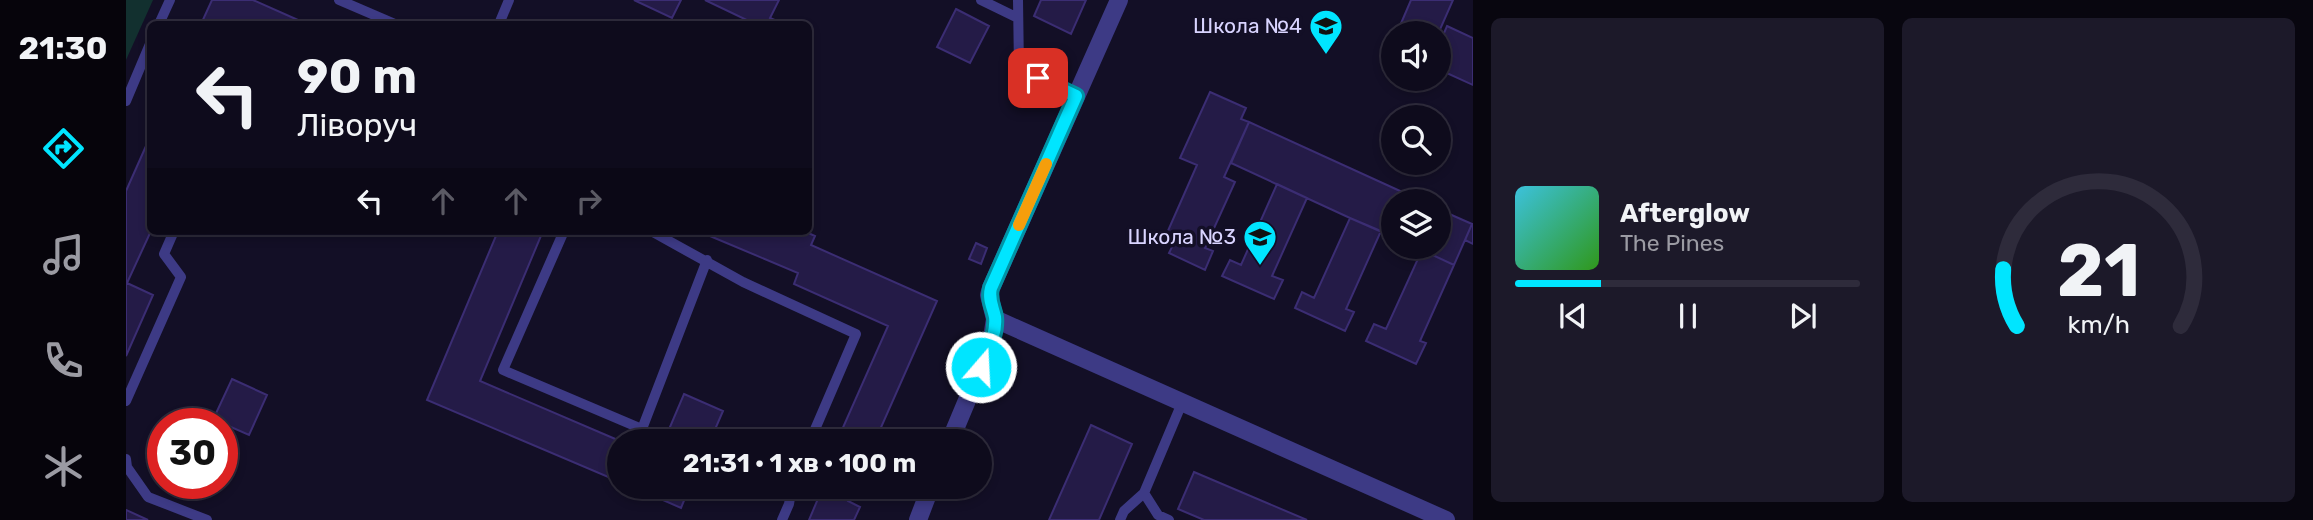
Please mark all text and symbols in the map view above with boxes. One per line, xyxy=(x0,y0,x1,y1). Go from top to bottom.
school or university icon: Школа №4 xyxy=(1307,7,1345,56)
place label: Школа №4 xyxy=(1193,13,1302,38)
map controls xyxy=(1381,21,1451,259)
button: sound xyxy=(1381,21,1451,91)
text: 21:30 xyxy=(19,29,107,67)
text: 90 m xyxy=(297,47,417,105)
pin xyxy=(1008,48,1068,108)
icon: left xyxy=(182,49,273,140)
icon: arrive xyxy=(1019,59,1057,97)
button: search xyxy=(1381,105,1451,175)
text: Ліворуч xyxy=(297,106,417,144)
icon: directions xyxy=(39,124,88,173)
icon: left xyxy=(351,182,389,220)
icon: ahead xyxy=(424,182,462,220)
icon: ahead xyxy=(497,182,535,220)
icon: right xyxy=(570,182,608,220)
button: layers xyxy=(1381,189,1451,259)
text: Afterglow xyxy=(1620,198,1750,229)
school or university icon: Школа №3 xyxy=(1241,218,1279,267)
place label: Школа №3 xyxy=(1127,224,1236,249)
text: 21 xyxy=(2057,228,2140,314)
text: The Pines xyxy=(1620,229,1724,257)
icon: music xyxy=(39,230,88,279)
icon: previous xyxy=(1554,297,1592,335)
icon: pause xyxy=(1669,297,1707,335)
icon: next xyxy=(1784,297,1822,335)
text: km/h xyxy=(2067,310,2130,339)
position arrow xyxy=(944,330,1018,404)
icon: phone xyxy=(39,336,88,385)
speed limit sign: 30 xyxy=(147,408,238,499)
icon: climate xyxy=(39,442,88,491)
text: 21:31 · 1 хв · 100 m xyxy=(683,448,916,479)

